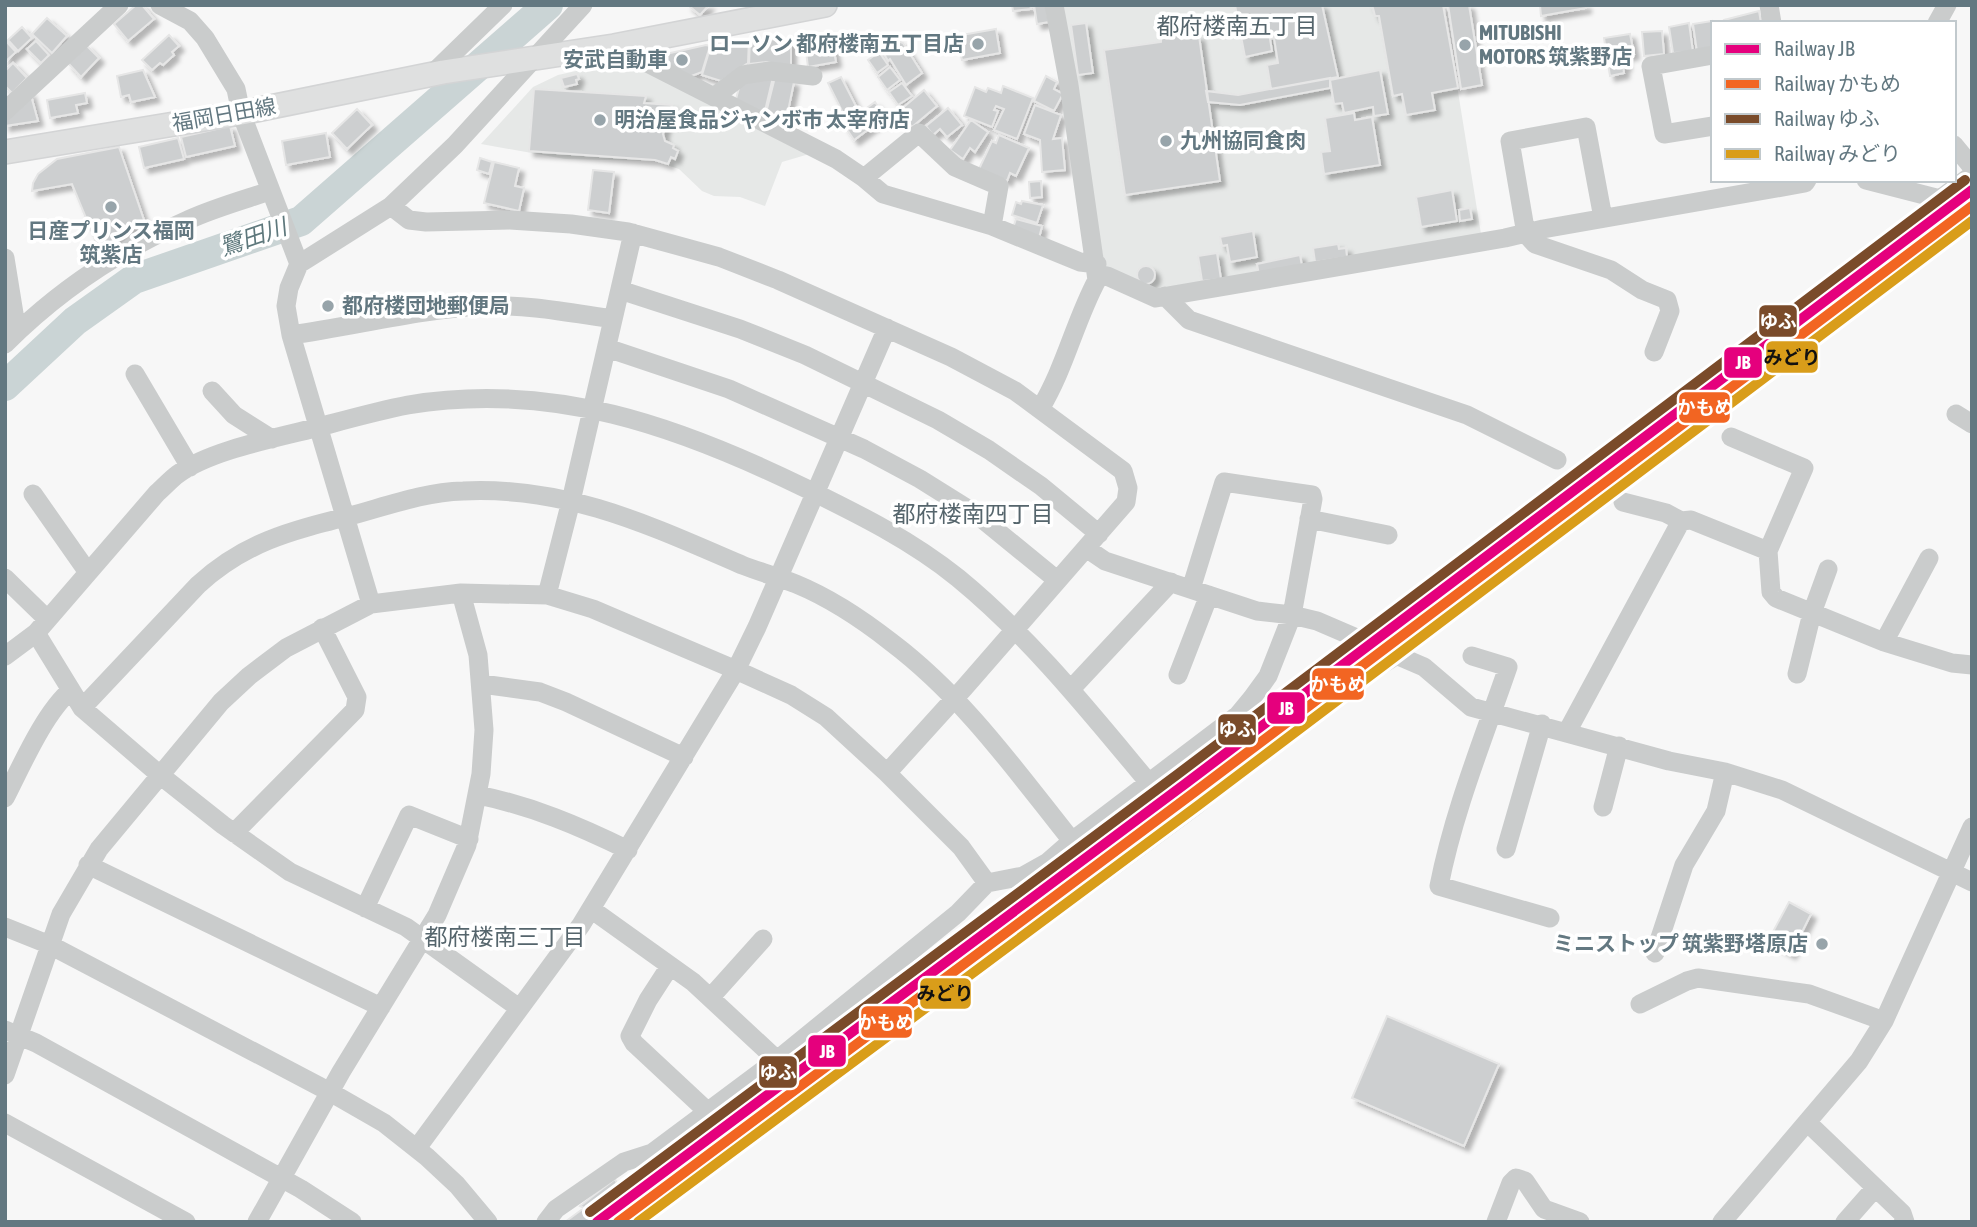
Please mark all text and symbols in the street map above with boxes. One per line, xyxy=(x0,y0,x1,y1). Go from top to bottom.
district label: 都府楼南五丁目 xyxy=(1157,13,1318,39)
place label: MITUBISHI MOTORS 筑紫野店 xyxy=(1479,20,1632,68)
legend xyxy=(1711,21,1956,182)
place label: ローソン 都府楼南五丁目店 xyxy=(709,31,964,55)
marker: ローソン 都府楼南五丁目店 xyxy=(970,36,986,52)
text: Railway JB xyxy=(1774,36,1855,60)
marker: MITUBISHI MOTORS 筑紫野店 xyxy=(1457,37,1473,53)
place label: 安武自動車 xyxy=(563,47,668,71)
marker: 安武自動車 xyxy=(674,52,690,68)
text: Railway かもめ xyxy=(1774,71,1901,95)
street label: 福岡日田線 xyxy=(170,93,278,135)
text: Railway ゆふ xyxy=(1774,106,1880,130)
place label: 明治屋食品ジャンボ市 太宰府店 xyxy=(614,107,910,131)
marker: 明治屋食品ジャンボ市 太宰府店 xyxy=(592,112,608,128)
place label: 九州協同食肉 xyxy=(1180,128,1306,152)
marker: 九州協同食肉 xyxy=(1158,133,1174,149)
text: Railway みどり xyxy=(1774,141,1901,165)
marker: 日産プリンス福岡 筑紫店 xyxy=(103,199,119,215)
water label: 鷺田川 xyxy=(216,212,293,261)
place label: 日産プリンス福岡 筑紫店 xyxy=(27,218,195,266)
place label: 都府楼団地郵便局 xyxy=(342,293,510,317)
marker: 都府楼団地郵便局 xyxy=(320,298,336,314)
line badge: ゆふ xyxy=(1758,304,1798,338)
text: ゆふ xyxy=(1759,310,1797,332)
line badge: みどり xyxy=(1765,340,1819,374)
line badge: JB xyxy=(1723,346,1763,379)
text: みどり xyxy=(1763,346,1821,368)
text: JB xyxy=(1734,351,1751,373)
line badge: かもめ xyxy=(1678,391,1731,424)
text: かもめ xyxy=(1676,396,1734,418)
district label: 都府楼南四丁目 xyxy=(893,501,1054,527)
line badge: かもめ xyxy=(1311,667,1365,701)
text: かもめ xyxy=(1309,673,1367,695)
line badge: JB xyxy=(1266,691,1306,725)
text: JB xyxy=(1277,697,1294,719)
line badge: ゆふ xyxy=(1217,713,1257,746)
text: ゆふ xyxy=(1218,718,1256,740)
district label: 都府楼南三丁目 xyxy=(425,924,586,950)
place label: ミニストップ 筑紫野塔原店 xyxy=(1553,931,1808,955)
marker: ミニストップ 筑紫野塔原店 xyxy=(1814,936,1830,952)
line badge: みどり xyxy=(919,977,972,1010)
text: みどり xyxy=(916,982,974,1004)
line badge: かもめ xyxy=(860,1005,913,1039)
text: かもめ xyxy=(857,1011,915,1033)
line badge: JB xyxy=(807,1034,847,1068)
text: JB xyxy=(818,1040,835,1062)
line badge: ゆふ xyxy=(758,1055,798,1089)
text: ゆふ xyxy=(759,1061,797,1083)

